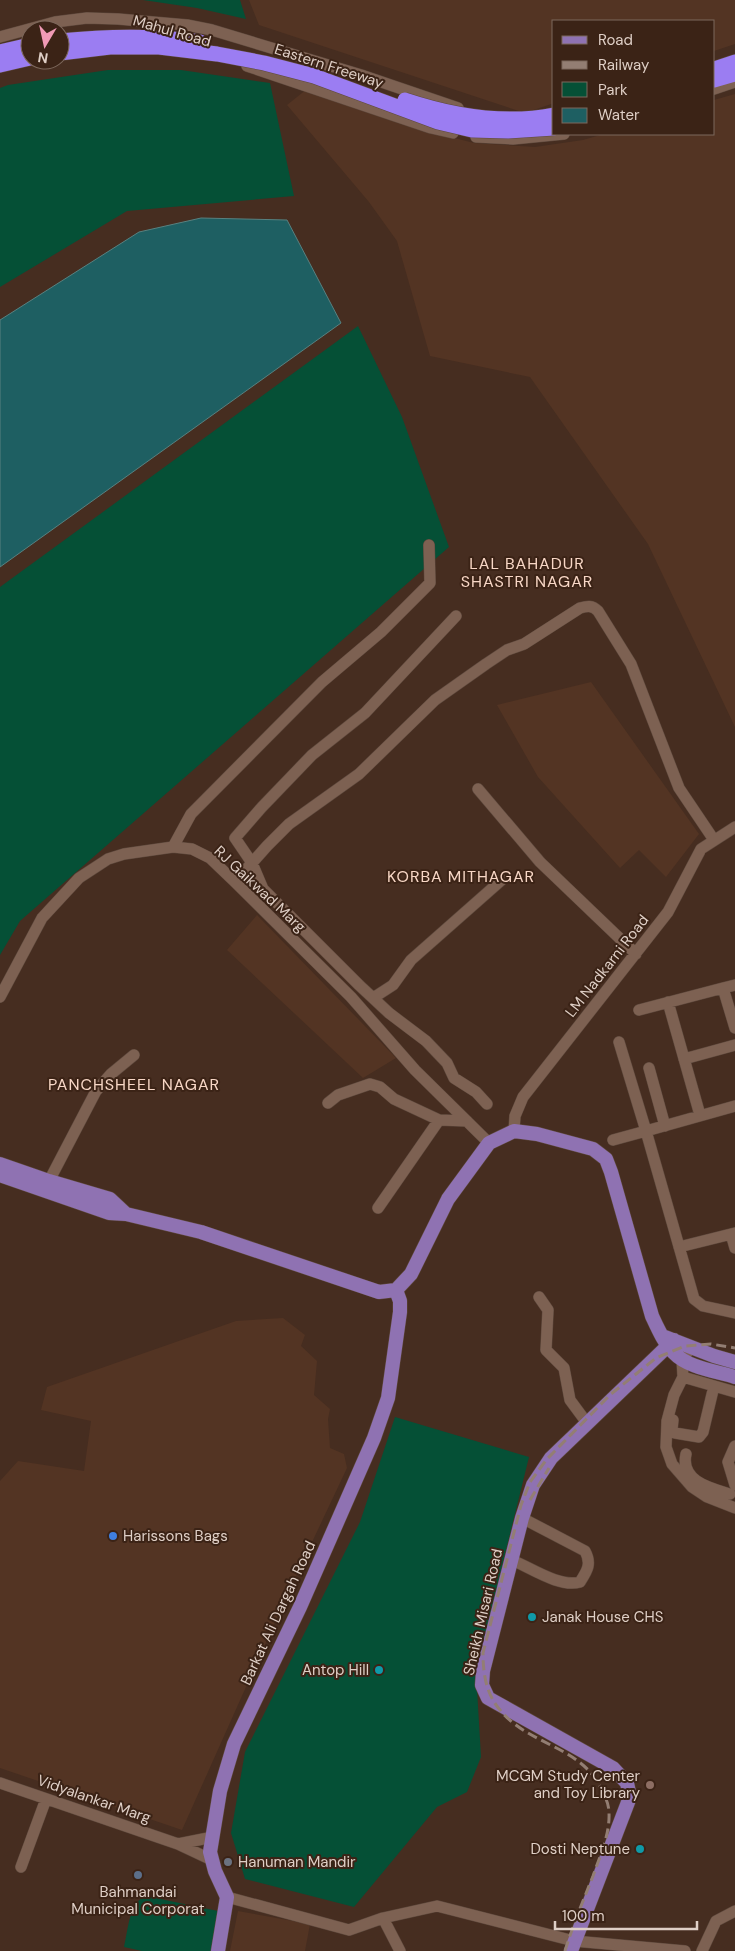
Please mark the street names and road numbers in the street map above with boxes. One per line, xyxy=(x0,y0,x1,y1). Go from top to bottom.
street label: Mahul Road xyxy=(131,10,213,52)
street label: Eastern Freeway xyxy=(272,39,387,93)
street label: RJ Gaikwad Marg xyxy=(210,841,310,937)
street label: LM Nadkarni Road xyxy=(561,911,653,1021)
street label: Barkat Ali Dargah Road xyxy=(236,1538,320,1688)
street label: Sheikh Misari Road xyxy=(459,1547,507,1677)
street label: Vidyalankar Marg xyxy=(35,1770,153,1828)

